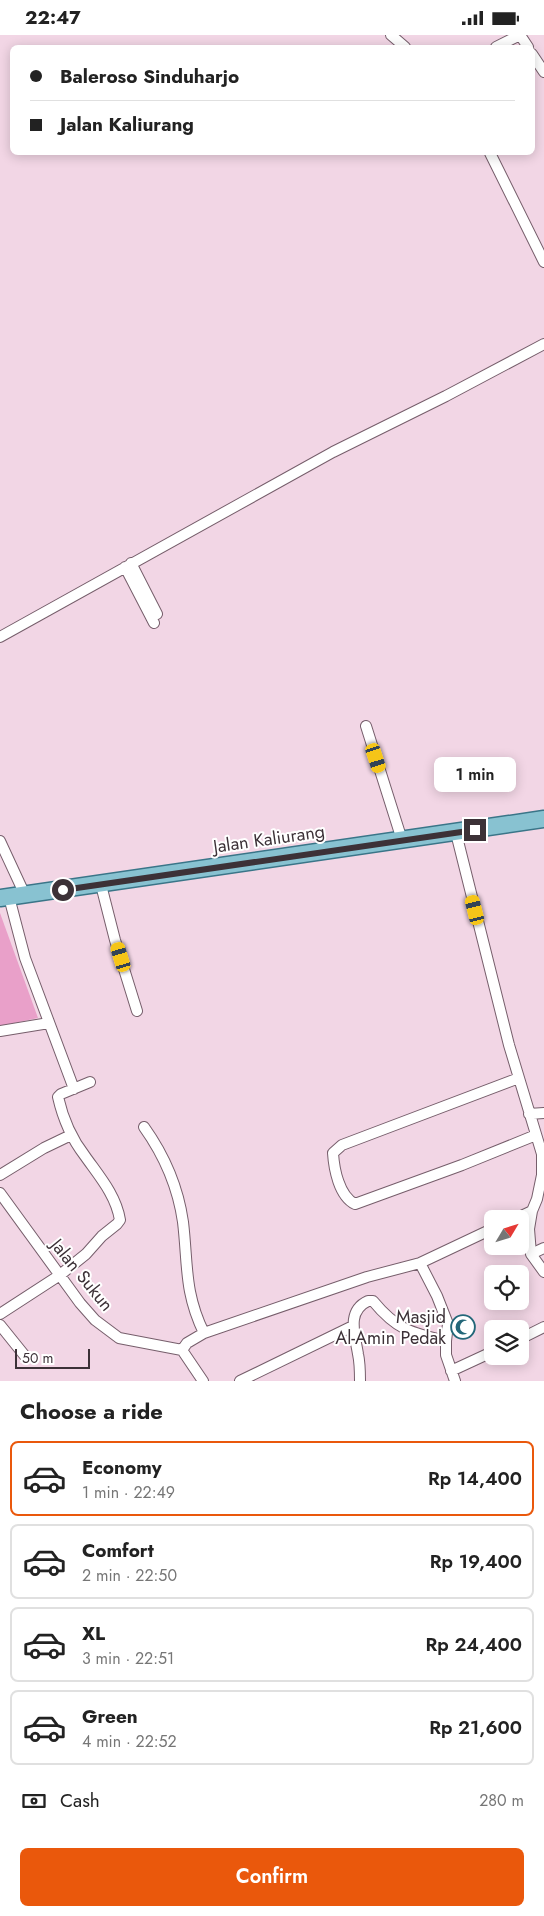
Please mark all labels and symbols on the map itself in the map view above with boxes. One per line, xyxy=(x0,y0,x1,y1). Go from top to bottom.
car xyxy=(364,741,387,775)
callout: 1 min xyxy=(434,757,516,793)
street label: Jalan Kaliurang xyxy=(210,818,326,860)
route end xyxy=(464,819,486,841)
route start xyxy=(52,879,74,901)
car xyxy=(464,894,485,926)
car xyxy=(109,940,132,974)
north arrow xyxy=(484,1210,529,1255)
street label: Jalan Sukun xyxy=(43,1232,119,1317)
place label: Masjid Al-Amin Pedak xyxy=(335,1304,446,1351)
mosque icon: Masjid Al-Amin Pedak xyxy=(450,1314,476,1340)
scale bar xyxy=(15,1346,90,1369)

